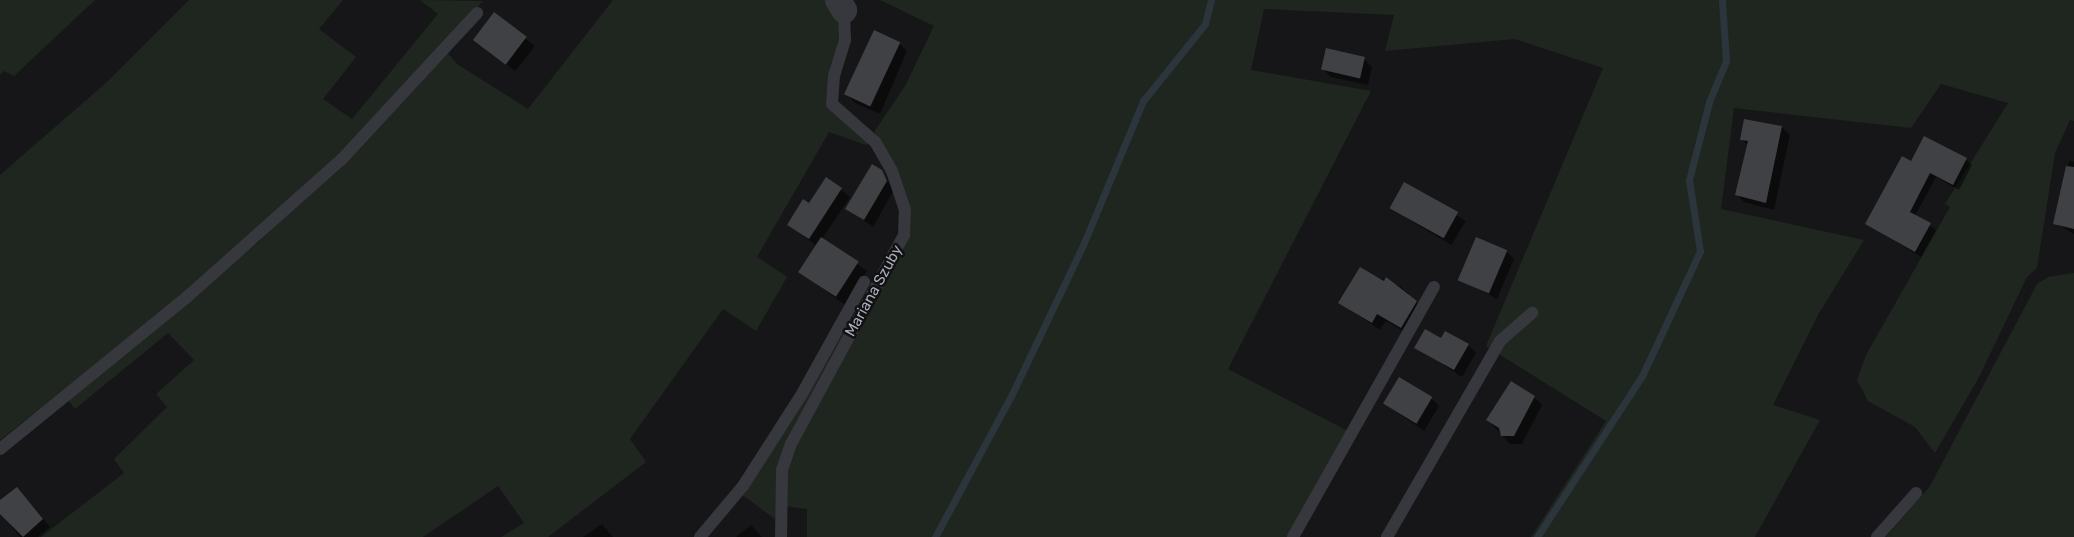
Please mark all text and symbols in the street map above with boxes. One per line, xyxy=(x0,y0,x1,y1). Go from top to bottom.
street label: Mariana Szuby xyxy=(841,242,907,340)

